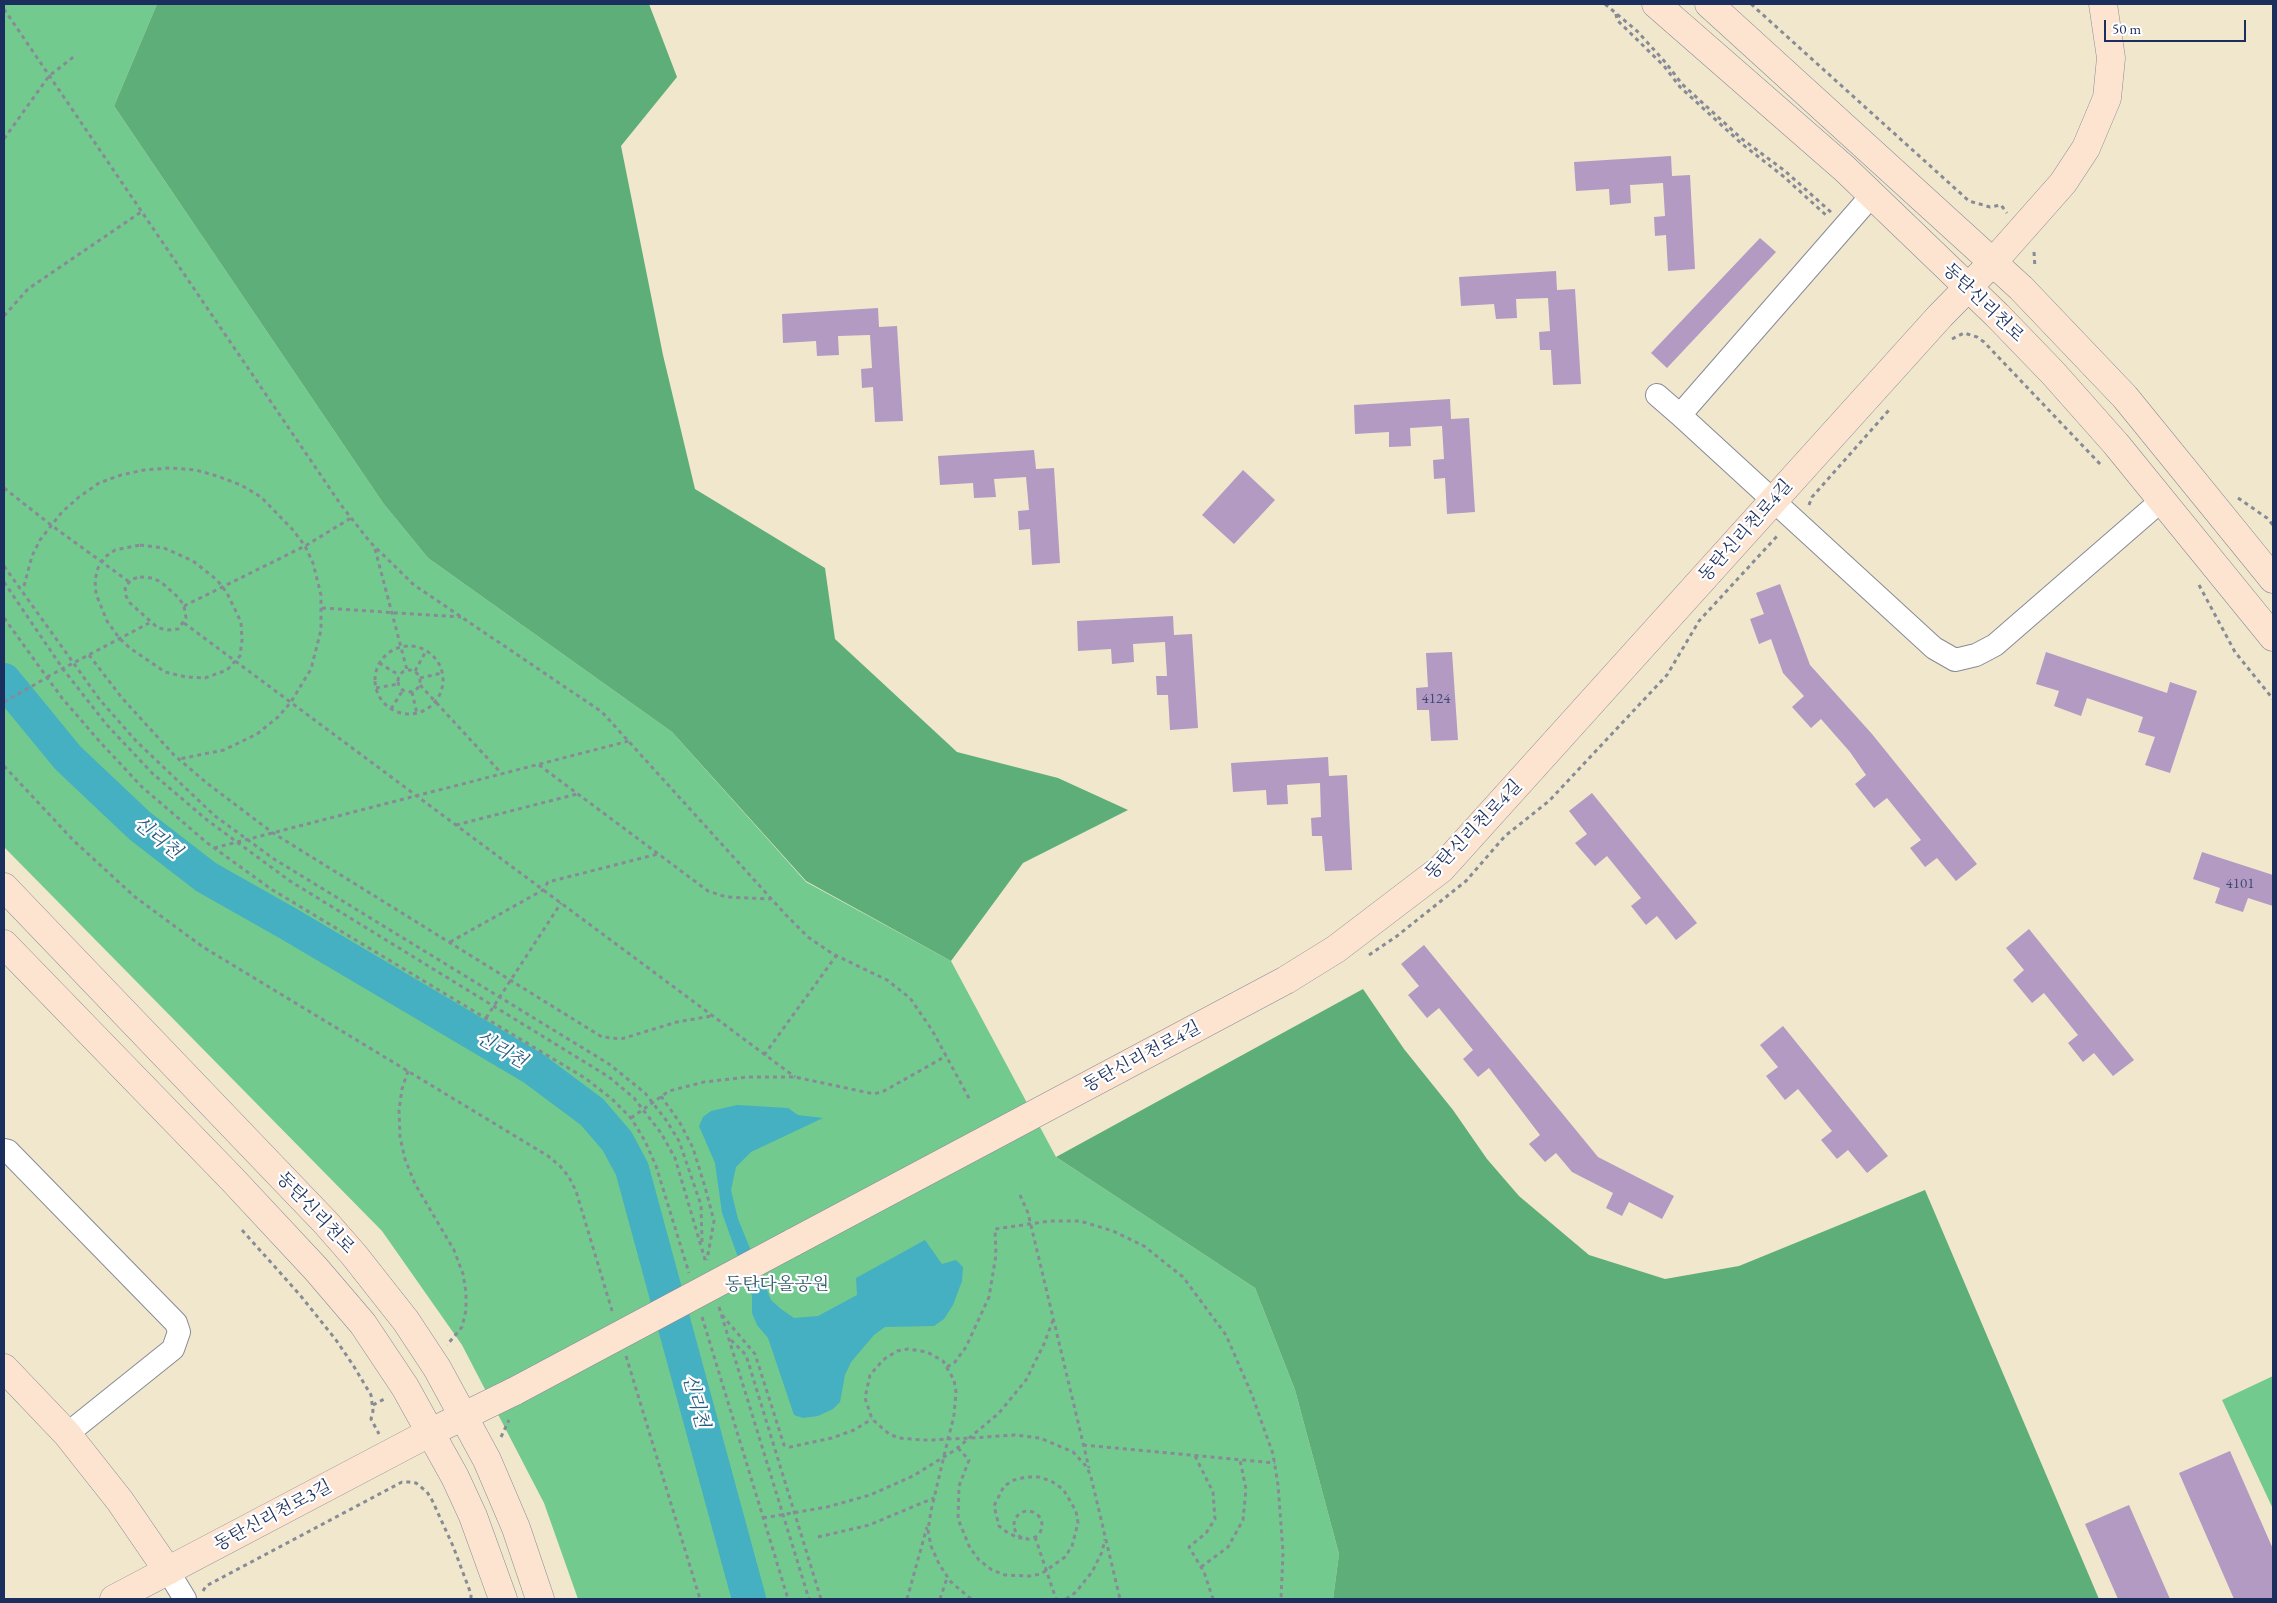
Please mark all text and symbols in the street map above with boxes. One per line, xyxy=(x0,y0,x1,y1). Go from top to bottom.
scale bar xyxy=(2107,10,2250,42)
text: 50 m xyxy=(2112,19,2141,38)
street label: 동탄신리천로 xyxy=(1938,259,2028,347)
street label: 동탄신리천로4길 xyxy=(1694,475,1798,587)
house number: 4124 xyxy=(1422,690,1450,708)
street label: 동탄신리천로4길 xyxy=(1421,776,1527,884)
water label: 신리천 xyxy=(128,812,186,864)
house number: 4101 xyxy=(2226,875,2254,893)
street label: 동탄신리천로4길 xyxy=(1079,1017,1205,1097)
water label: 신리천 xyxy=(471,1026,531,1074)
street label: 동탄신리천로 xyxy=(272,1167,358,1259)
park label: 동탄다올공원 xyxy=(725,1274,829,1296)
water label: 신리천 xyxy=(677,1371,713,1431)
street label: 동탄신리천로3길 xyxy=(210,1476,336,1556)

